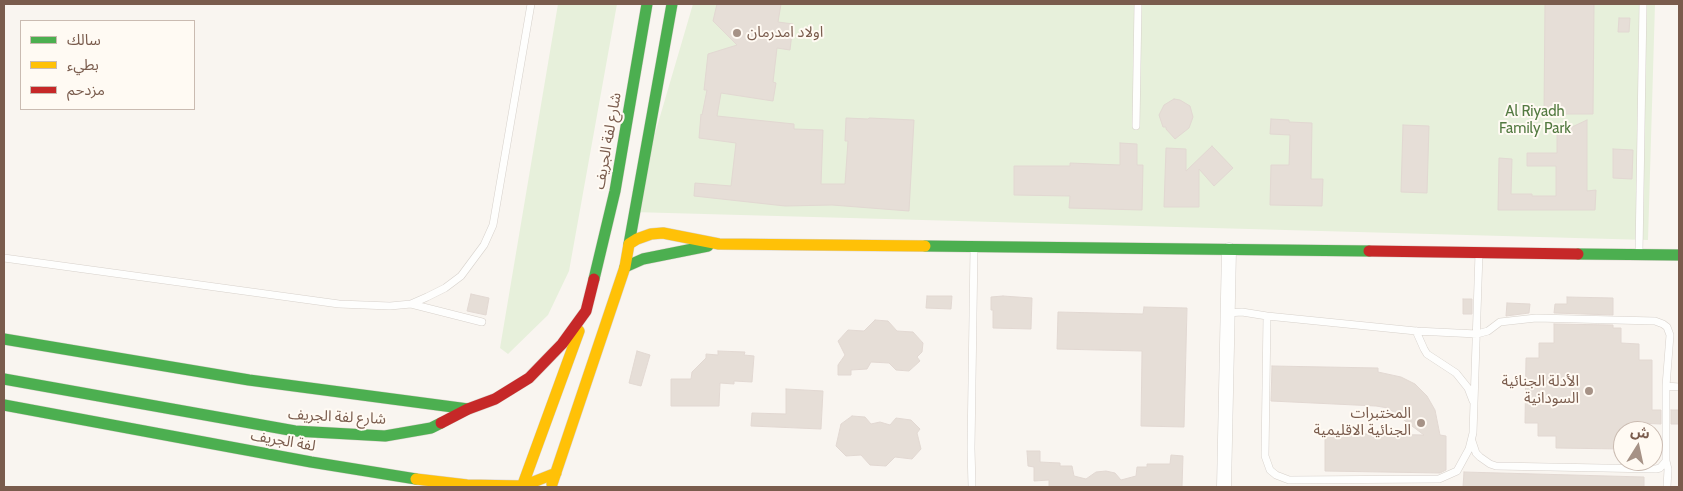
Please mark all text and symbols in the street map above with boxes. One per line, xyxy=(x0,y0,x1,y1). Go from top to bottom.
legend xyxy=(20,20,195,110)
place label: اولاد امدرمان xyxy=(747,24,823,42)
marker: اولاد امدرمان xyxy=(731,27,743,39)
text: سالك xyxy=(67,31,101,49)
text: بطيء xyxy=(67,56,99,74)
text: مزدحم xyxy=(67,81,105,99)
street label: شارع لفة الجريف xyxy=(591,91,625,191)
park label: Al Riyadh Family Park xyxy=(1499,103,1571,138)
place label: الأدلة الجنائية السودانية xyxy=(1502,373,1579,408)
marker: الأدلة الجنائية السودانية xyxy=(1583,385,1595,397)
street label: شارع لفة الجريف xyxy=(288,405,386,429)
place label: المختبرات الجنائية الاقليمية xyxy=(1314,405,1411,440)
marker: المختبرات الجنائية الاقليمية xyxy=(1415,417,1427,429)
north arrow xyxy=(1613,421,1663,471)
text: ش xyxy=(1629,422,1651,443)
street label: لفة الجريف xyxy=(249,426,317,456)

